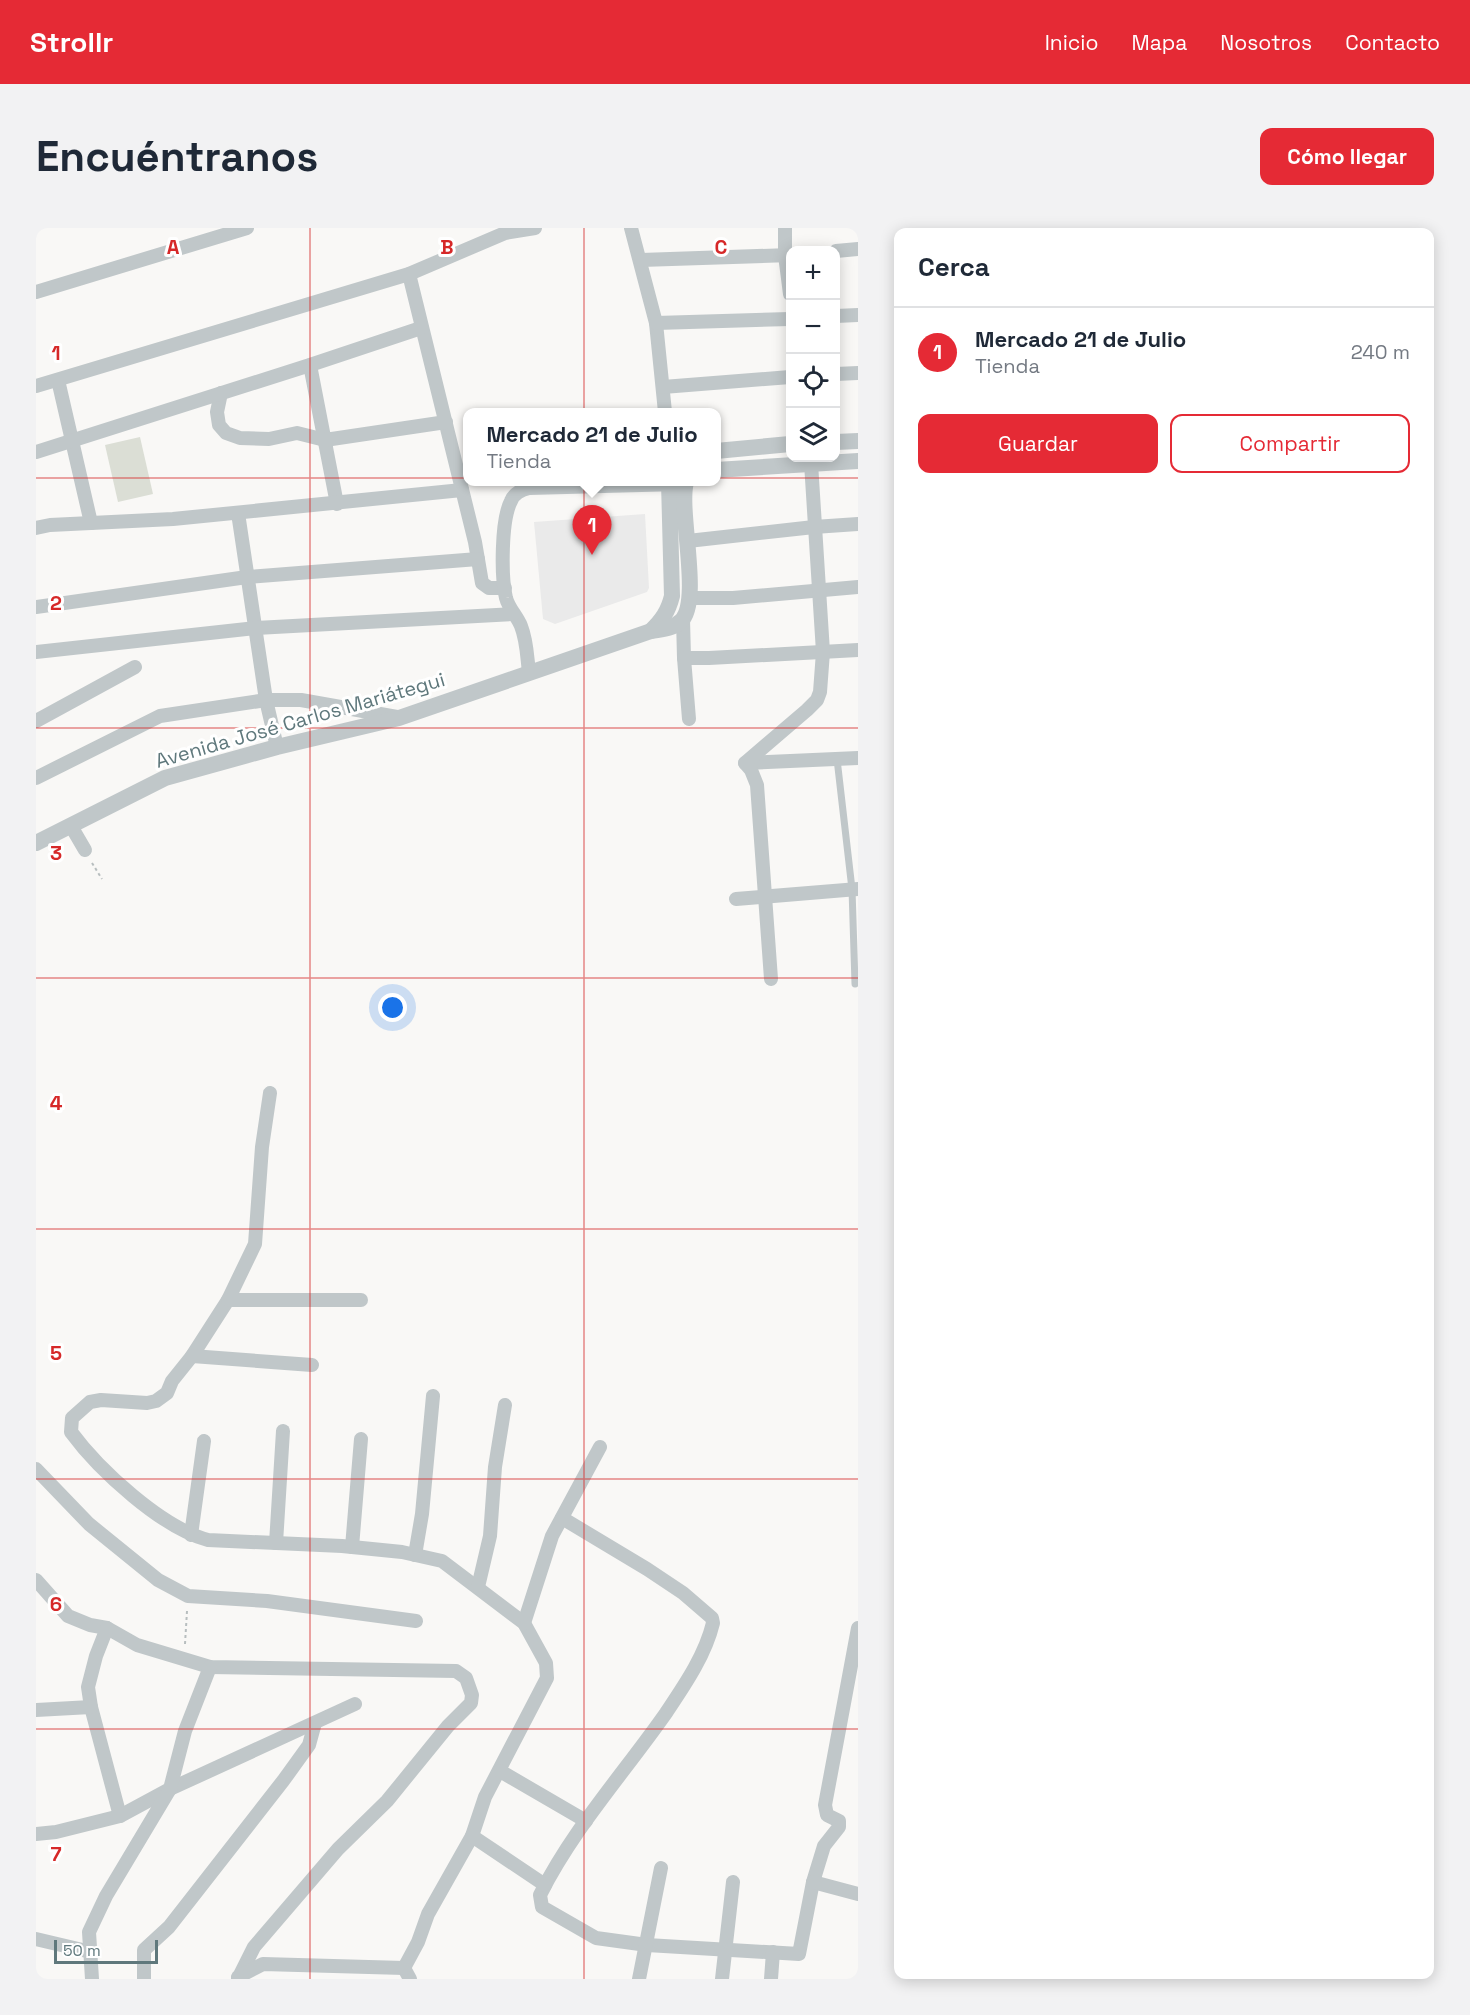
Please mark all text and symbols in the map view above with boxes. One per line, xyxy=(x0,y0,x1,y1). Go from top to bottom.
text: Strollr xyxy=(30,24,113,60)
text: Inicio xyxy=(1045,29,1099,56)
text: Mapa xyxy=(1132,29,1187,56)
text: Nosotros xyxy=(1220,29,1312,56)
text: Contacto xyxy=(1345,29,1440,56)
button: Cómo llegar xyxy=(1260,128,1434,185)
text: Encuéntranos xyxy=(36,130,318,183)
text: A xyxy=(167,234,180,260)
text: B xyxy=(440,234,454,260)
text: C xyxy=(715,234,728,260)
map controls xyxy=(786,246,840,462)
button: + xyxy=(786,246,840,300)
text: Cerca xyxy=(918,250,990,284)
button: − xyxy=(786,300,840,354)
text: Mercado 21 de Julio xyxy=(975,325,1186,353)
text: 1 xyxy=(933,339,942,365)
text: 240 m xyxy=(1351,339,1410,365)
text: 1 xyxy=(51,340,61,366)
text: Tienda xyxy=(975,353,1040,379)
button: locate xyxy=(786,354,840,408)
popup xyxy=(463,408,721,486)
button: layers xyxy=(786,408,840,462)
button: Guardar xyxy=(918,414,1158,473)
button: Compartir xyxy=(1170,414,1410,473)
text: Mercado 21 de Julio xyxy=(486,420,698,448)
text: Tienda xyxy=(486,448,551,474)
pin: 1 xyxy=(572,506,612,555)
text: 2 xyxy=(50,590,62,616)
street label: Avenida José Carlos Mariátegui xyxy=(152,666,448,774)
text: 3 xyxy=(50,840,62,866)
your location xyxy=(378,993,407,1022)
text: 4 xyxy=(50,1090,63,1116)
text: 5 xyxy=(50,1340,62,1366)
text: 6 xyxy=(50,1591,62,1617)
text: 7 xyxy=(50,1841,62,1867)
scale bar xyxy=(54,1937,158,1964)
text: 50 m xyxy=(63,1940,101,1961)

